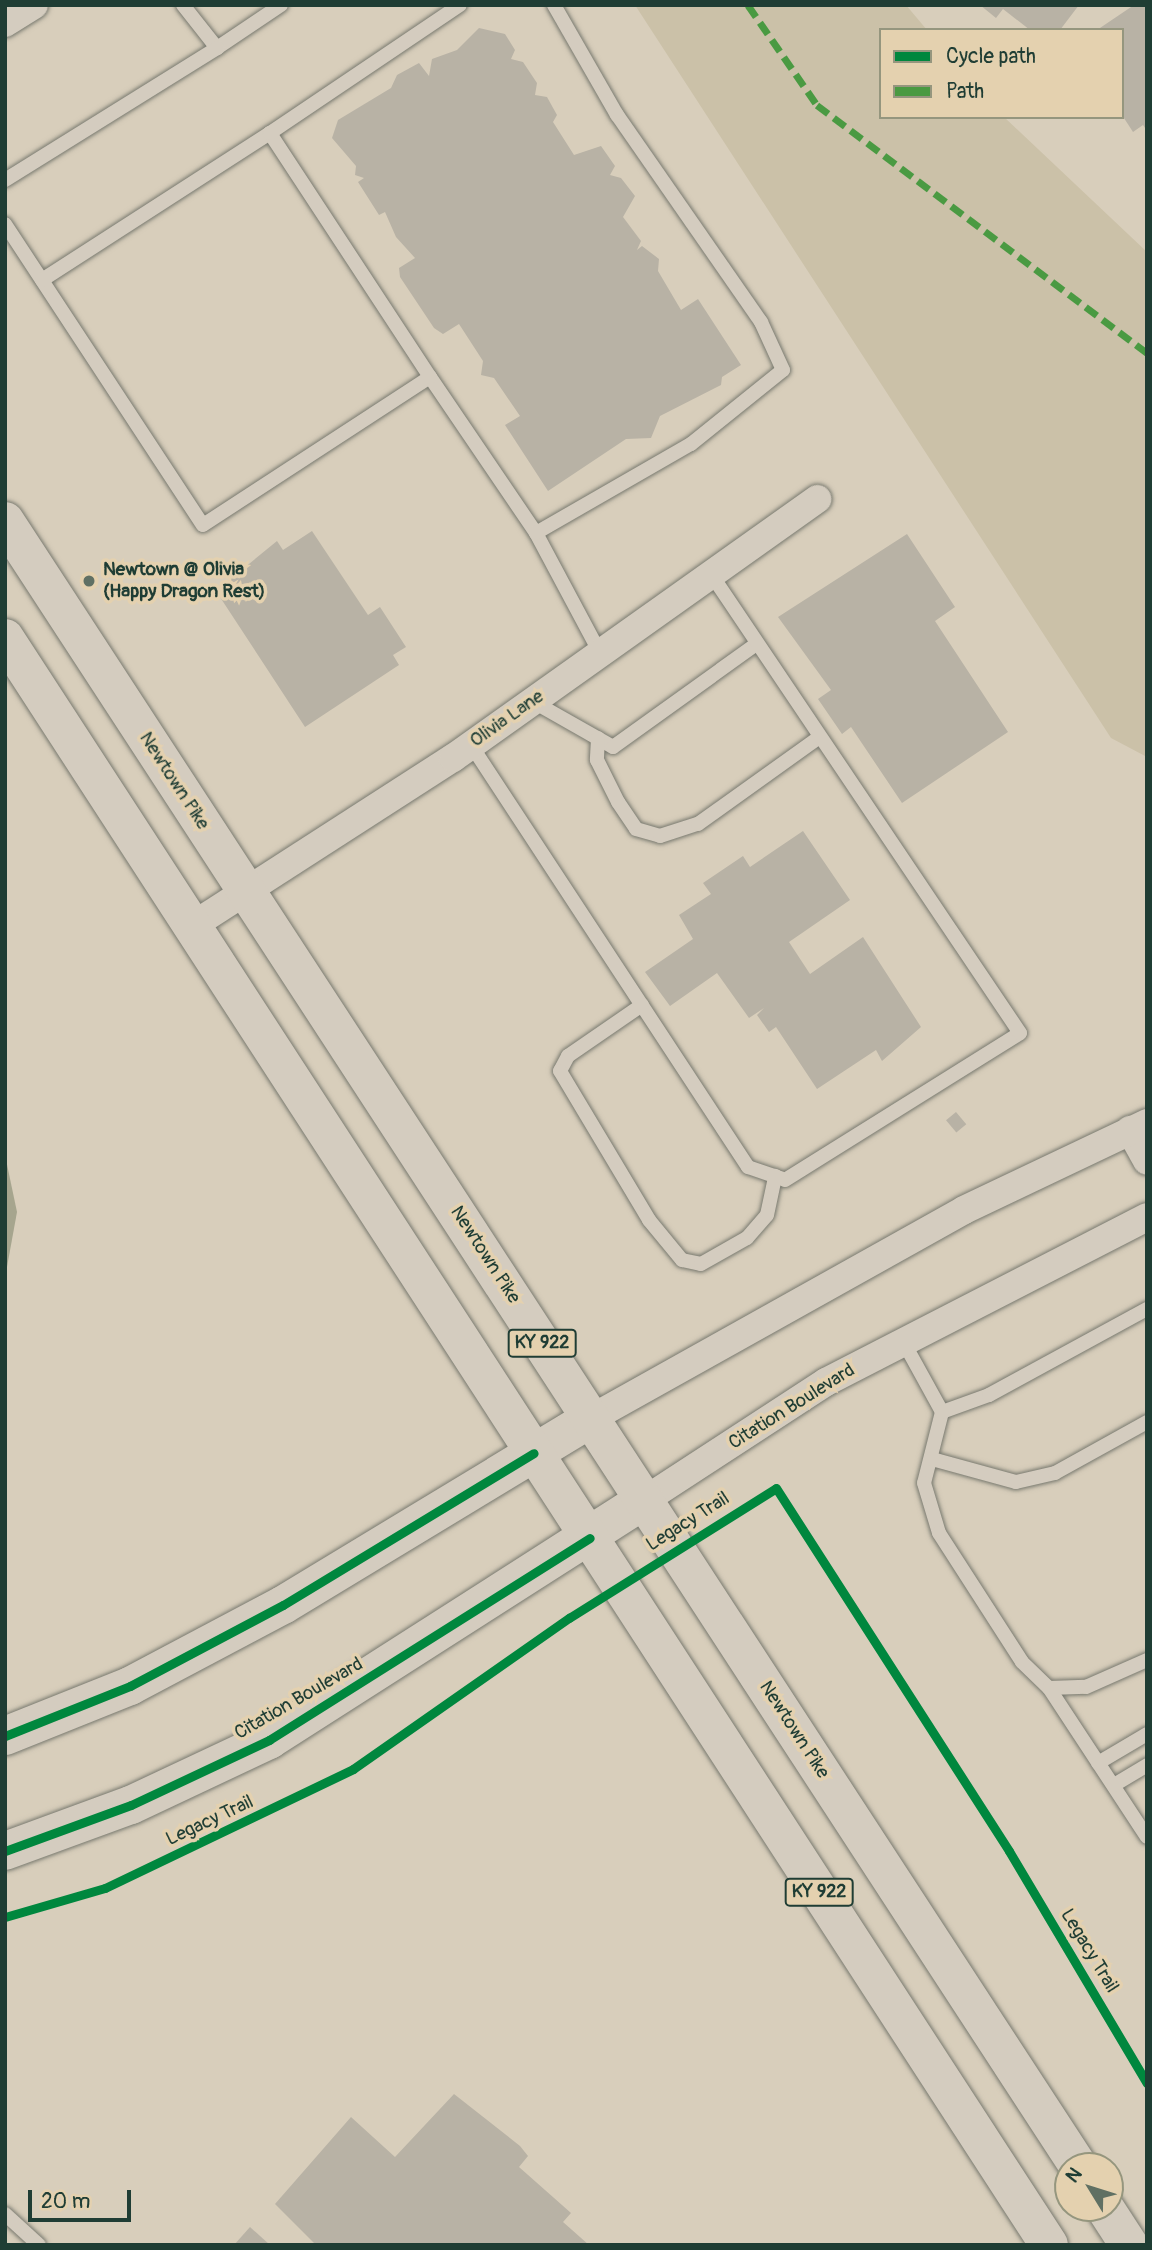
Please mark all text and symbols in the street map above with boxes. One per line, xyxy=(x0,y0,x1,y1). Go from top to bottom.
legend xyxy=(879,28,1124,119)
text: Cycle path xyxy=(946,43,1036,70)
text: Path xyxy=(946,78,984,105)
place label: Newtown @ Olivia (Happy Dragon Rest) xyxy=(103,559,265,603)
marker: Newtown @ Olivia (Happy Dragon Rest) xyxy=(81,573,97,589)
street label: Olivia Lane xyxy=(466,685,548,753)
street label: Newtown Pike xyxy=(134,728,214,834)
street label: Newtown Pike xyxy=(445,1202,525,1308)
road number: KY 922 xyxy=(507,1328,577,1358)
street label: Citation Boulevard xyxy=(725,1359,859,1455)
street label: Legacy Trail xyxy=(642,1487,734,1557)
street label: Citation Boulevard xyxy=(231,1653,367,1745)
street label: Newtown Pike xyxy=(754,1677,834,1783)
street label: Legacy Trail xyxy=(163,1791,257,1851)
road number: KY 922 xyxy=(784,1878,854,1906)
street label: Legacy Trail xyxy=(1055,1905,1123,1997)
north arrow xyxy=(1054,2152,1124,2222)
text: N xyxy=(1061,2163,1087,2188)
scale bar xyxy=(32,2176,135,2220)
text: 20 m xyxy=(41,2188,90,2215)

